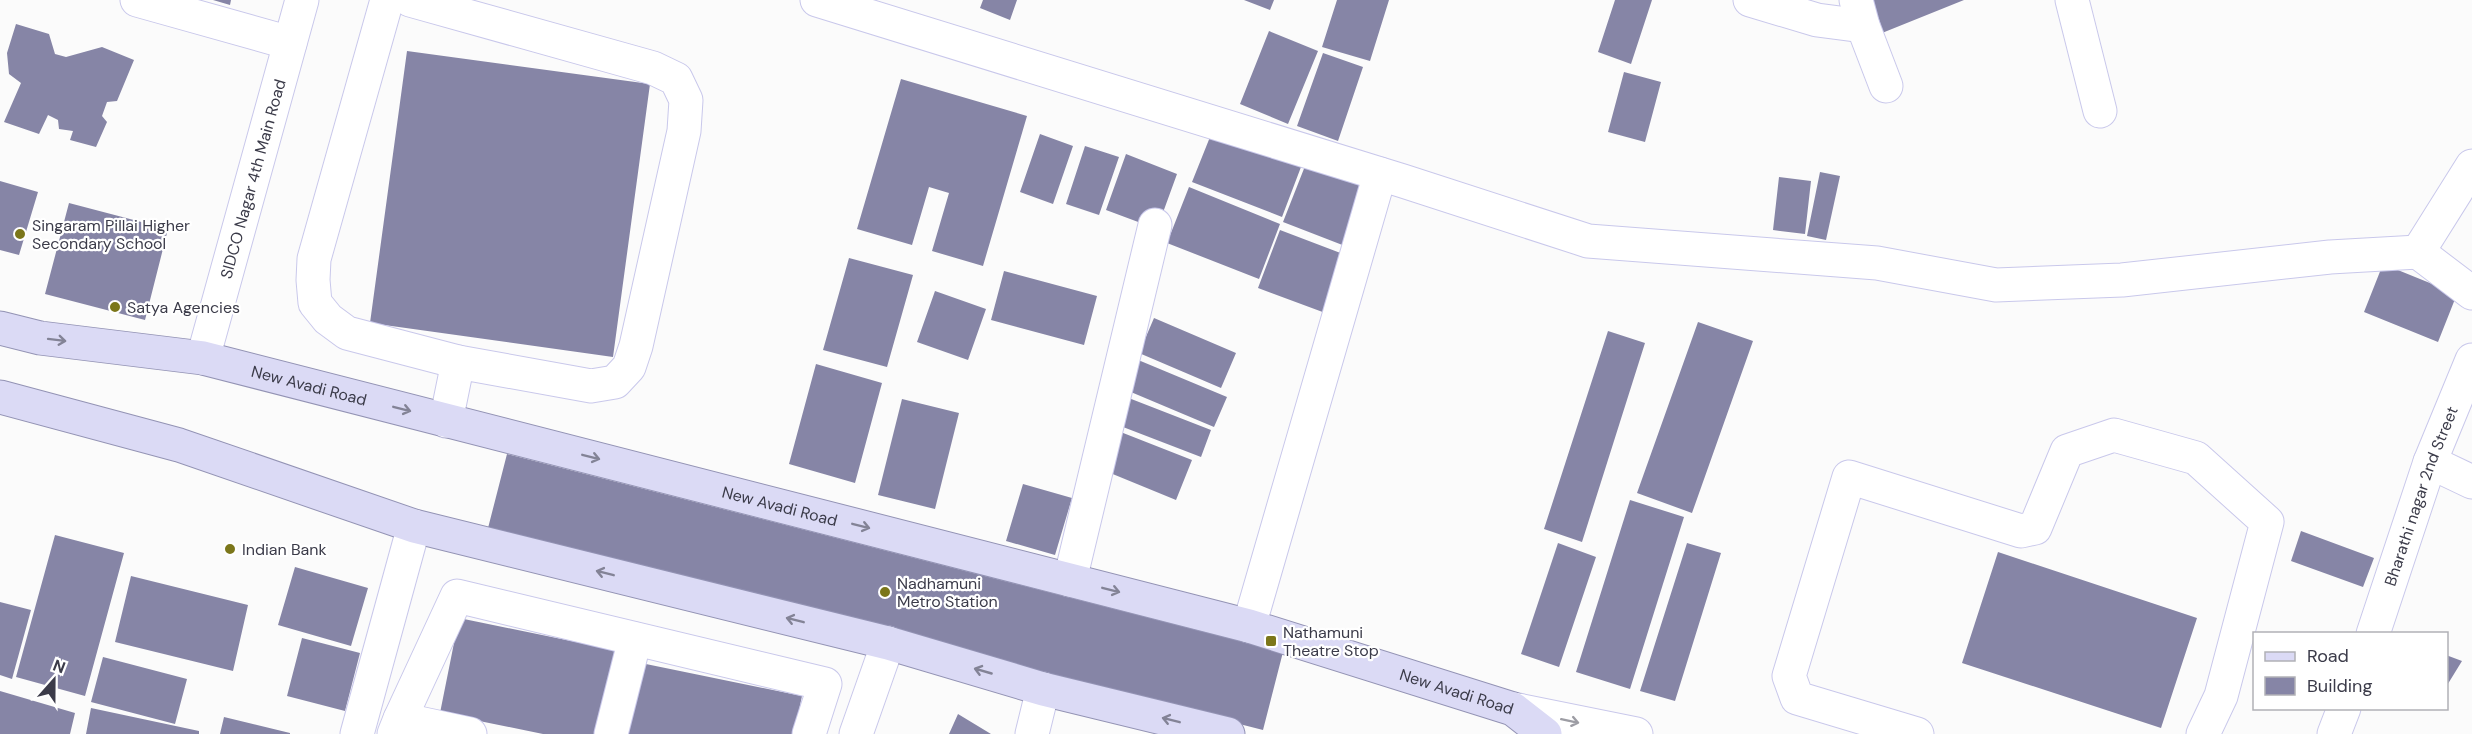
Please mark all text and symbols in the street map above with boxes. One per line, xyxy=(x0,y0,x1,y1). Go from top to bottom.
street label: SIDCO Nagar 4th Main Road xyxy=(215,77,290,281)
place label: Singaram Pillai Higher Secondary School xyxy=(32,215,190,254)
marker: Singaram Pillai Higher Secondary School xyxy=(13,227,27,241)
place label: Satya Agencies xyxy=(127,297,240,318)
marker: Satya Agencies xyxy=(108,300,122,314)
one-way arrow xyxy=(47,335,66,346)
street label: New Avadi Road xyxy=(249,360,369,410)
street label: Bharathi nagar 2nd Street xyxy=(2379,403,2462,589)
one-way arrow xyxy=(392,404,411,416)
one-way arrow xyxy=(581,452,600,464)
street label: New Avadi Road xyxy=(720,481,840,531)
one-way arrow xyxy=(851,521,870,533)
place label: Indian Bank xyxy=(242,539,327,560)
marker: Indian Bank xyxy=(223,542,237,556)
one-way arrow xyxy=(596,567,615,579)
place label: Nadhamuni Metro Station xyxy=(897,573,998,612)
marker: Nadhamuni Metro Station xyxy=(878,585,892,599)
one-way arrow xyxy=(1101,585,1120,597)
one-way arrow xyxy=(785,614,804,626)
place label: Nathamuni Theatre Stop xyxy=(1283,622,1379,661)
legend xyxy=(2253,632,2448,710)
marker: Nathamuni Theatre Stop xyxy=(1264,634,1278,648)
text: Road xyxy=(2307,644,2349,668)
north arrow xyxy=(24,650,84,710)
text: N xyxy=(50,655,68,678)
street label: New Avadi Road xyxy=(1397,664,1516,719)
one-way arrow xyxy=(974,665,993,676)
text: Building xyxy=(2307,674,2372,698)
one-way arrow xyxy=(1162,714,1181,726)
one-way arrow xyxy=(1560,715,1579,727)

